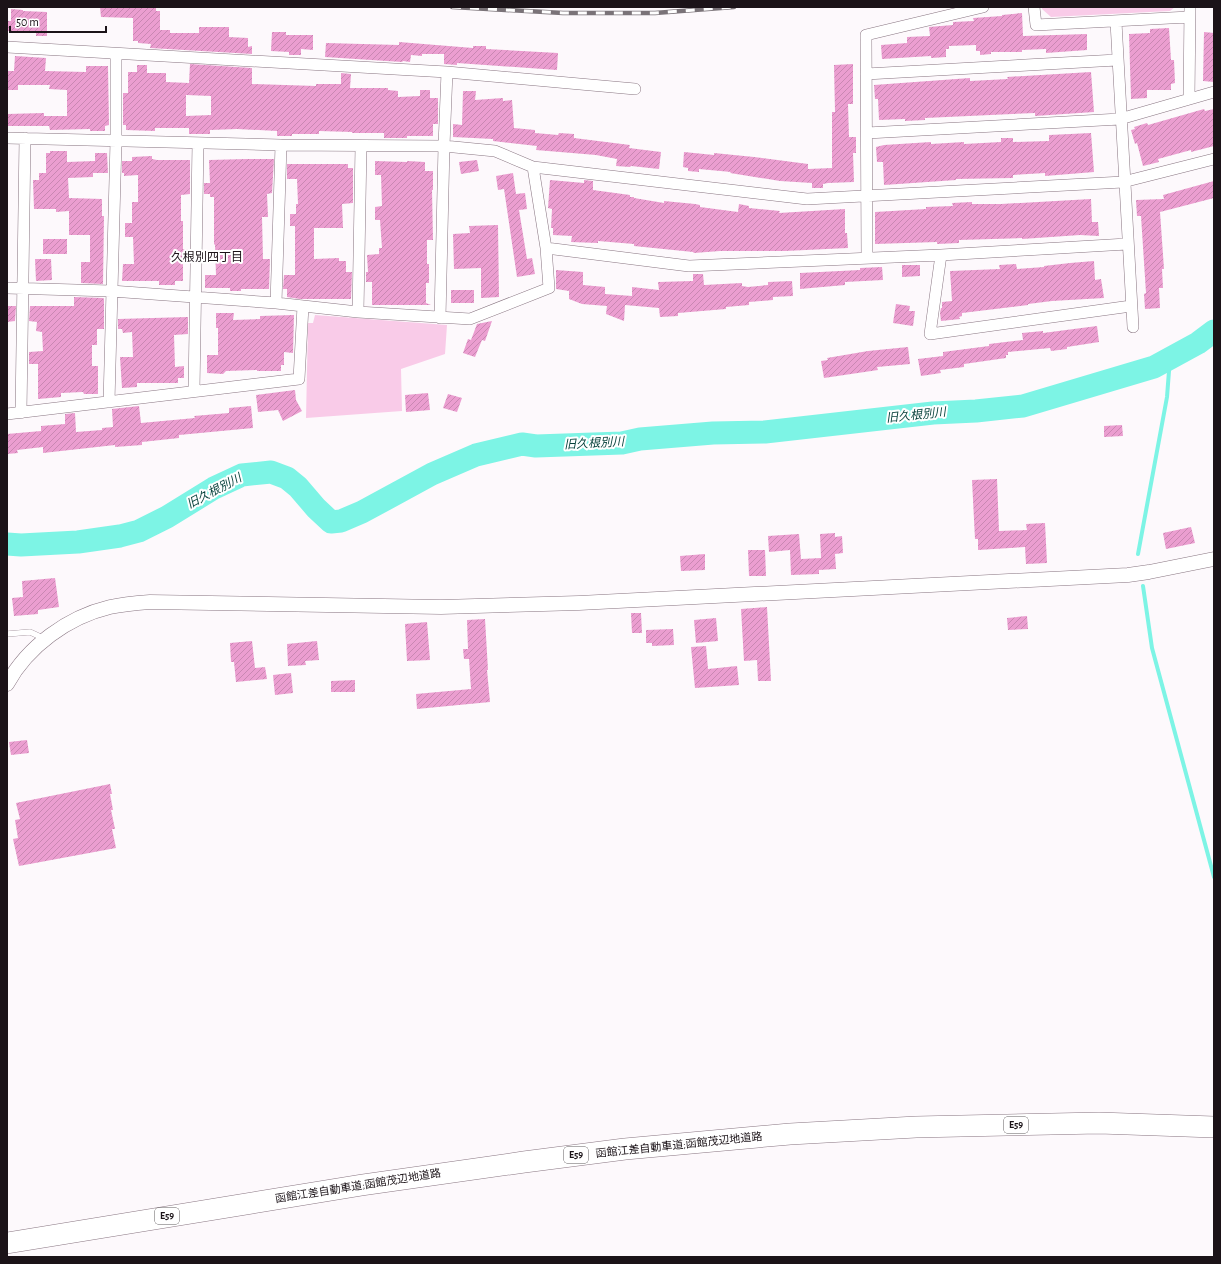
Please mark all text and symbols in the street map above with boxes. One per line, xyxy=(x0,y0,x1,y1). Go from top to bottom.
scale bar xyxy=(10,8,106,34)
text: 50 m xyxy=(16,16,39,28)
district label: 久根別四丁目 xyxy=(171,251,243,263)
water label: 旧久根別川 xyxy=(885,405,948,424)
water label: 旧久根別川 xyxy=(564,434,626,451)
water label: 旧久根別川 xyxy=(184,470,245,510)
road number: E59 xyxy=(1004,1117,1028,1133)
street label: 函館江差自動車道;函館茂辺地道路 xyxy=(595,1130,763,1159)
road number: E59 xyxy=(564,1147,588,1163)
street label: 函館江差自動車道;函館茂辺地道路 xyxy=(274,1166,442,1205)
road number: E59 xyxy=(155,1208,179,1224)

